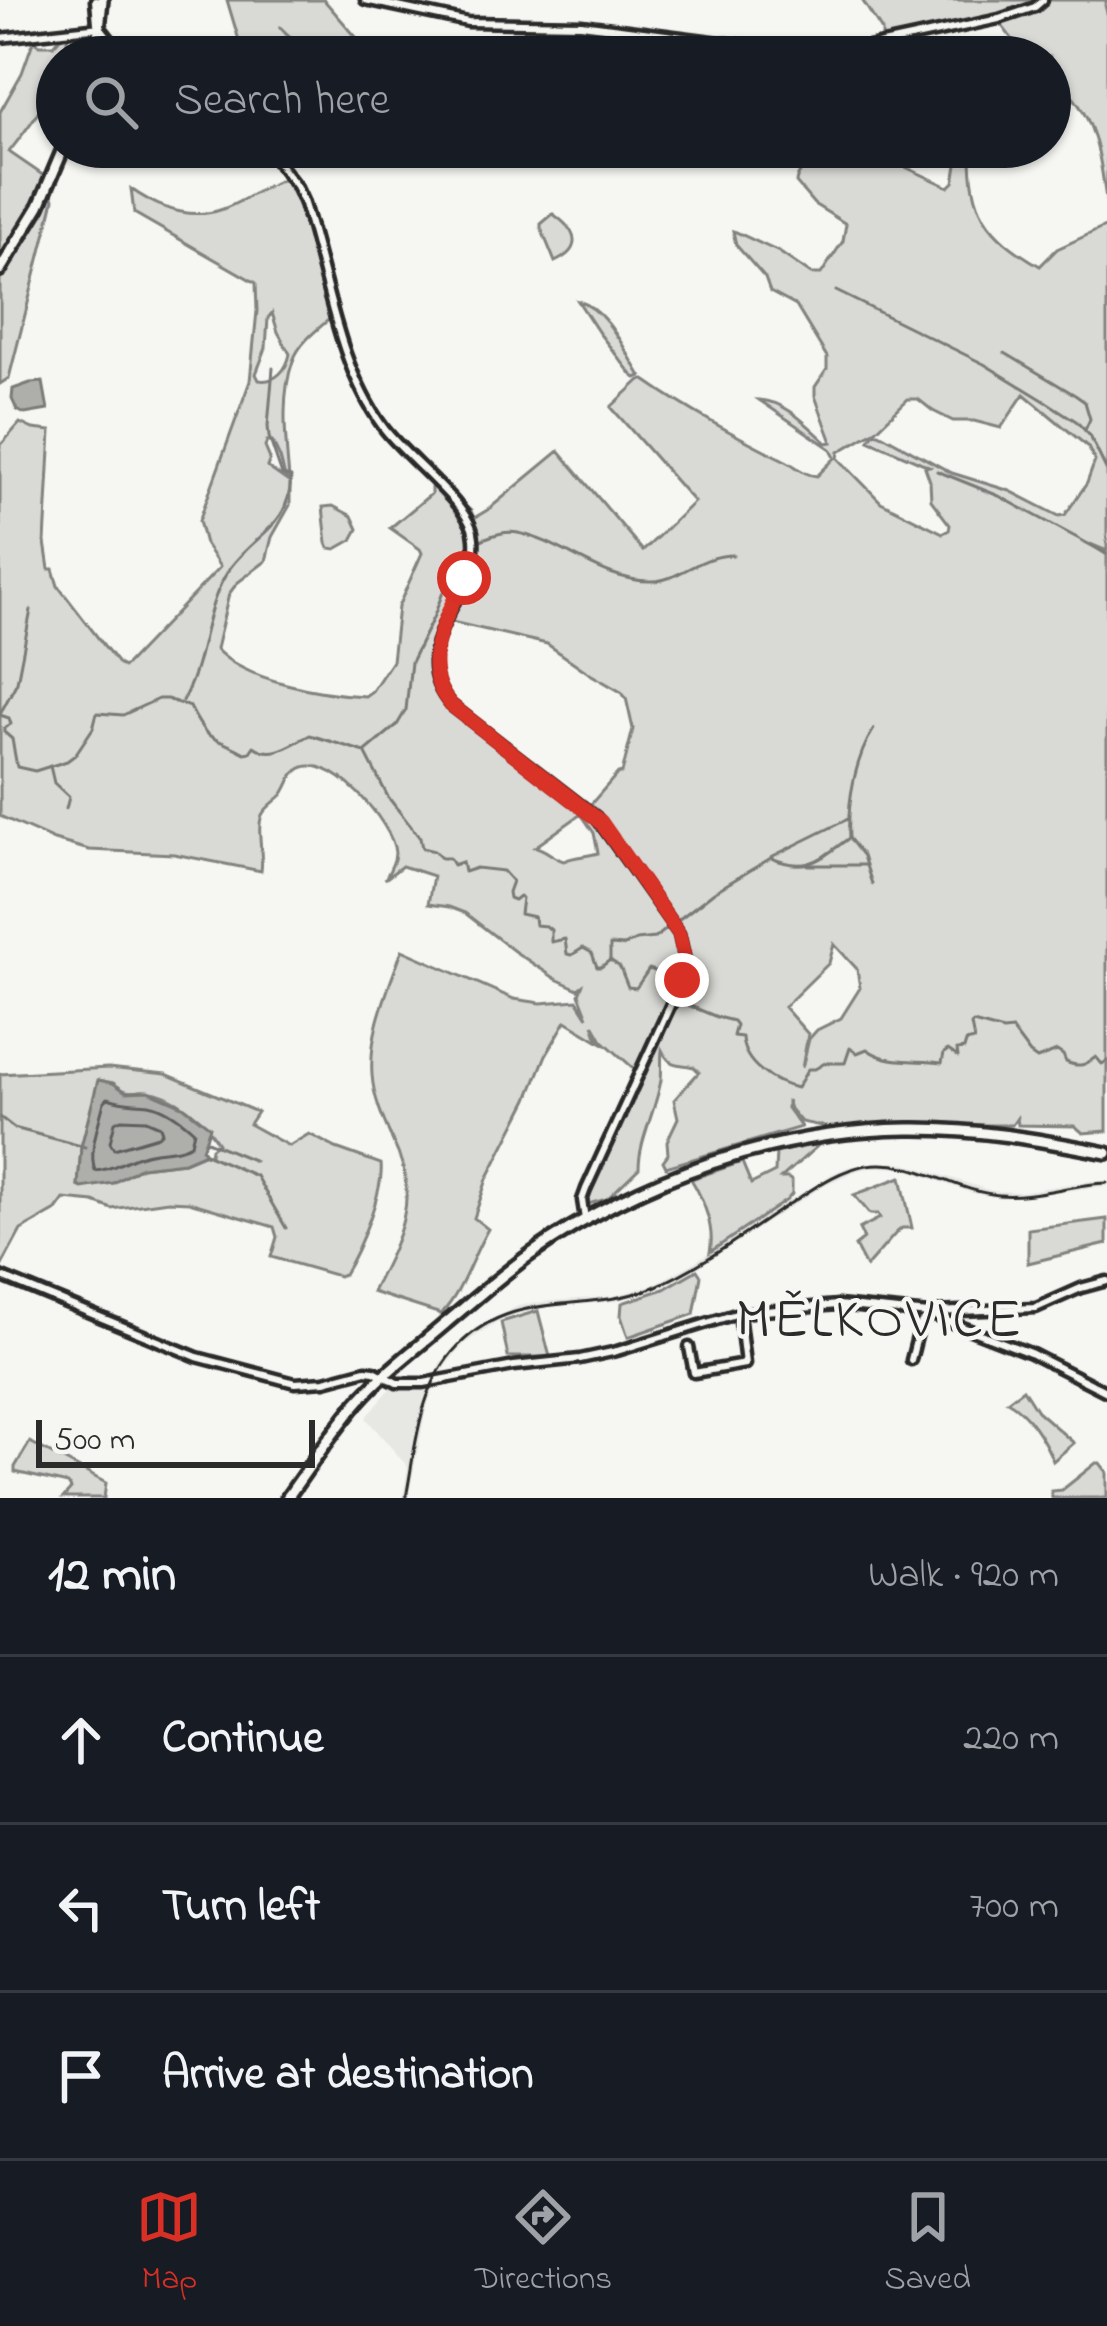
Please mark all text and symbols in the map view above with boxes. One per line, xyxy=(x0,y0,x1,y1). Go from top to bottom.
search box xyxy=(36,36,1071,168)
icon: search xyxy=(78,69,144,135)
text: Search here xyxy=(174,69,390,135)
route start xyxy=(437,551,491,605)
route end xyxy=(655,953,709,1007)
district label: MĚLKOVICE xyxy=(736,1281,1024,1364)
scale bar xyxy=(36,1414,315,1467)
text: 500 m xyxy=(54,1417,135,1465)
text: 12 min xyxy=(48,1539,176,1614)
text: Walk · 920 m xyxy=(868,1548,1059,1605)
icon: ahead xyxy=(48,1707,114,1773)
text: Continue xyxy=(162,1707,323,1773)
text: 220 m xyxy=(963,1711,1059,1768)
icon: left xyxy=(48,1875,114,1941)
text: Turn left xyxy=(162,1875,320,1941)
text: 700 m xyxy=(969,1879,1059,1936)
icon: arrive xyxy=(48,2043,114,2109)
text: Arrive at destination xyxy=(162,2043,533,2109)
tab: Map xyxy=(136,2184,202,2304)
tab: Directions xyxy=(475,2184,612,2304)
tab: Saved xyxy=(885,2184,971,2304)

